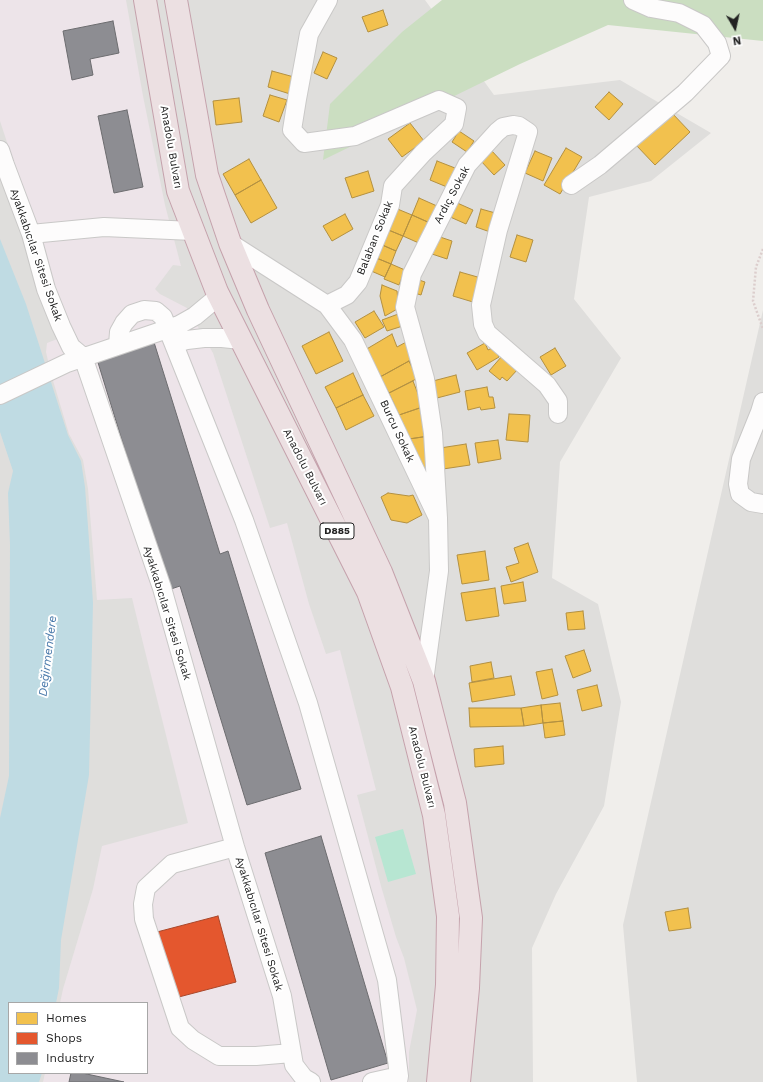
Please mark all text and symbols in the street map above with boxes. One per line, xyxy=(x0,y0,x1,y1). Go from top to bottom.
north arrow xyxy=(715,8,755,48)
text: N xyxy=(732,33,742,47)
street label: Anadolu Bulvarı xyxy=(157,104,185,190)
street label: Ardıç Sokak xyxy=(431,164,473,226)
street label: Ayakkabıcılar Sitesi Sokak xyxy=(7,187,65,323)
street label: Balaban Sokak xyxy=(354,199,396,277)
street label: Burcu Sokak xyxy=(377,398,417,464)
street label: Anadolu Bulvarı xyxy=(280,427,330,507)
road number: D885 xyxy=(320,523,354,539)
street label: Ayakkabıcılar Sitesi Sokak xyxy=(140,544,194,682)
water label: Değirmendere xyxy=(36,615,60,697)
street label: Anadolu Bulvarı xyxy=(405,725,439,809)
street label: Ayakkabıcılar Sitesi Sokak xyxy=(232,855,286,993)
legend xyxy=(8,1002,148,1074)
text: Homes xyxy=(46,1011,87,1025)
text: Shops xyxy=(46,1031,82,1045)
text: Industry xyxy=(46,1051,94,1065)

